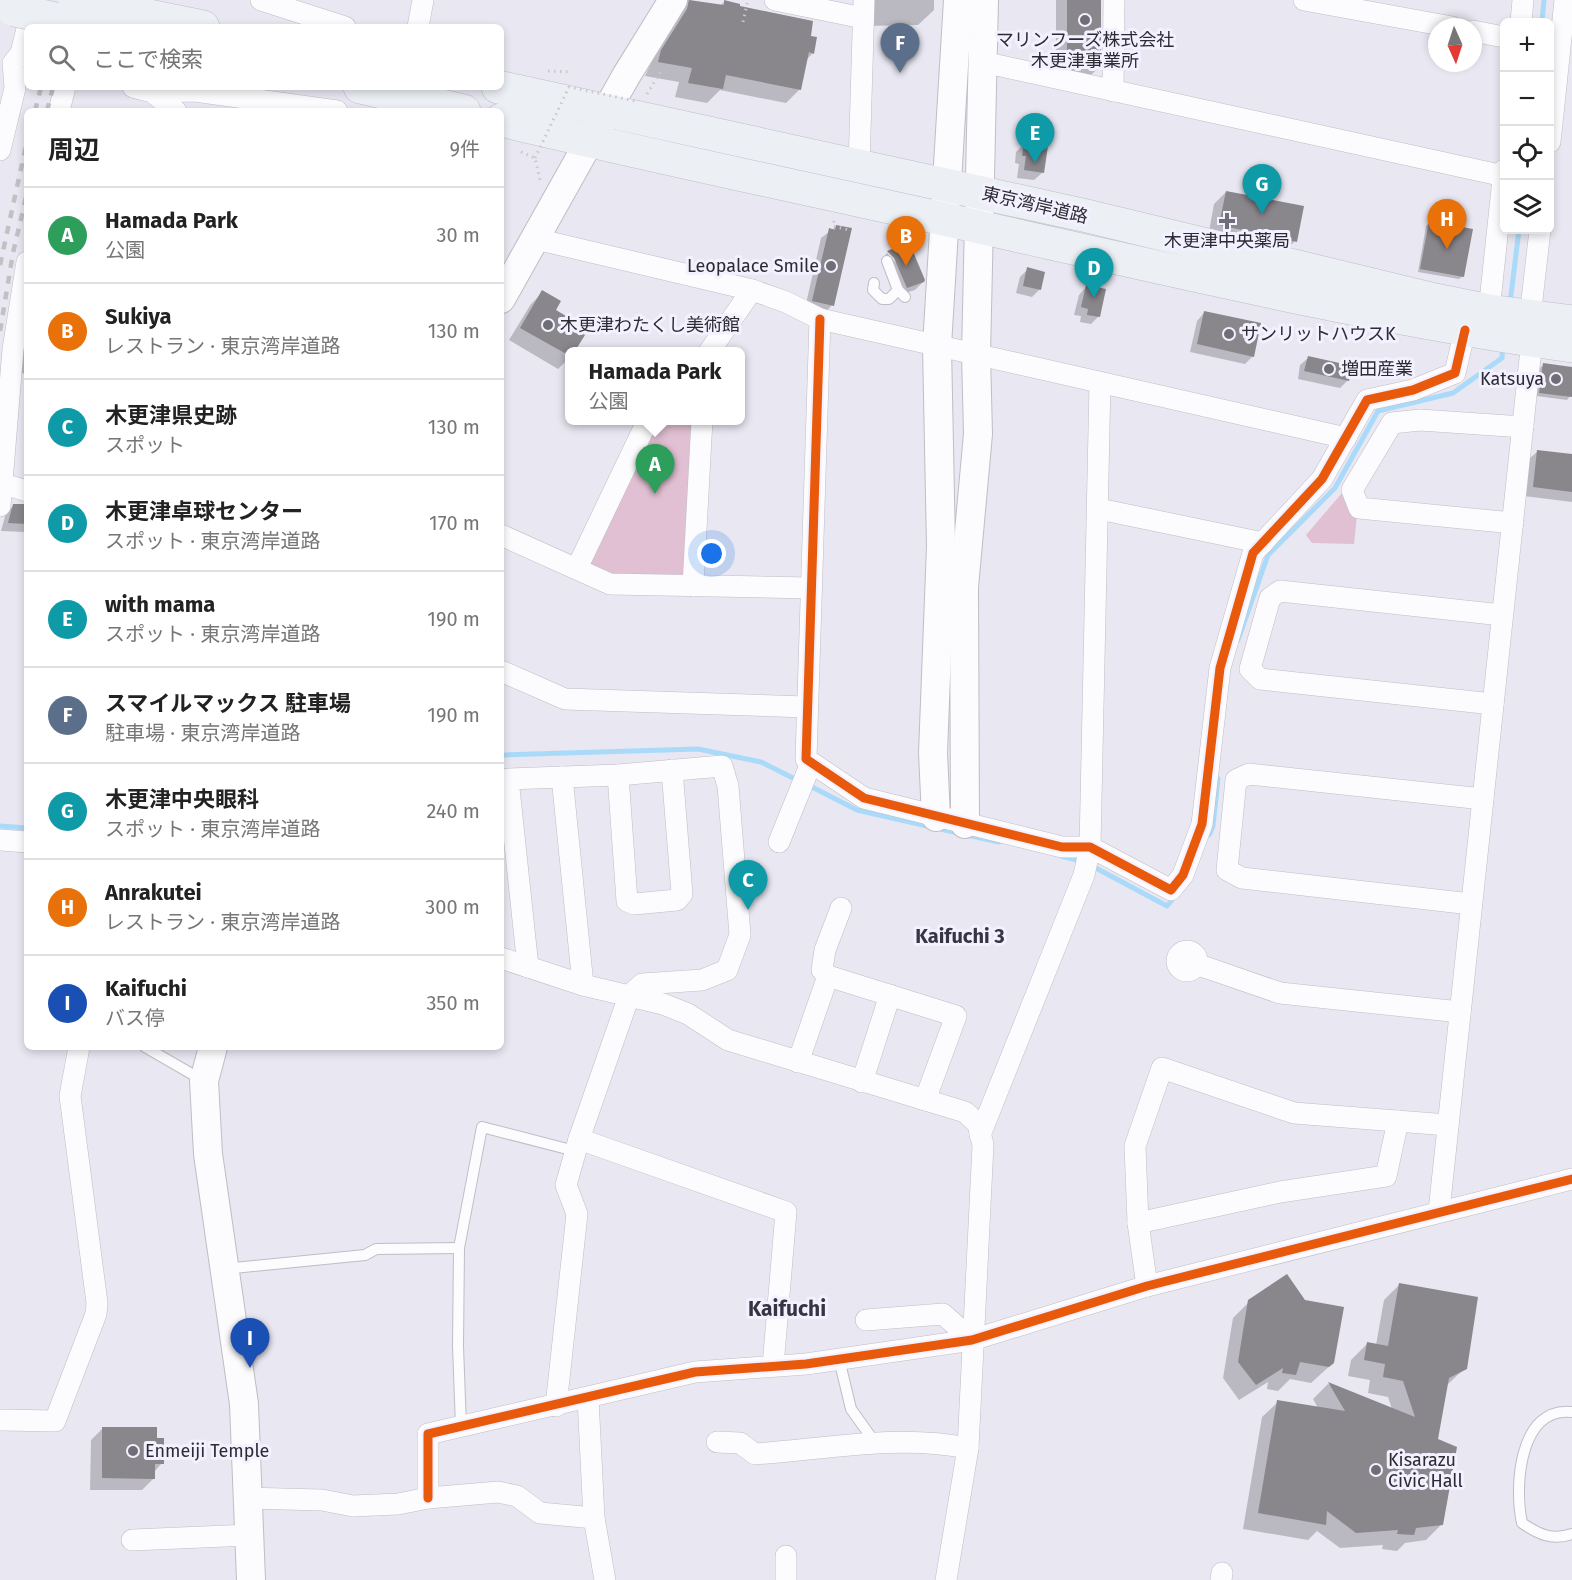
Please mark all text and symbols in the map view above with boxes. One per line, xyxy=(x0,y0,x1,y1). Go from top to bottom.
marker: マリンフーズ株式会社 木更津事業所 xyxy=(1078,13,1092,27)
north arrow xyxy=(1428,18,1482,72)
map controls xyxy=(1500,18,1554,234)
button: + xyxy=(1500,18,1554,72)
pin: F xyxy=(880,23,920,73)
search box xyxy=(24,24,504,90)
place label: マリンフーズ株式会社 木更津事業所 xyxy=(996,29,1174,72)
icon: search xyxy=(45,41,78,74)
text: ここで検索 xyxy=(93,46,203,73)
button: − xyxy=(1500,72,1554,126)
pin: E xyxy=(1016,114,1054,163)
button: locate xyxy=(1500,126,1554,180)
text: 周辺 xyxy=(48,135,100,166)
text: 9件 xyxy=(450,137,480,161)
pin: G xyxy=(1242,164,1282,214)
button: layers xyxy=(1500,180,1554,234)
street label: 東京湾岸道路 xyxy=(980,182,1090,228)
pin: H xyxy=(1428,200,1466,249)
text: Hamada Park xyxy=(105,207,238,234)
marker: 木更津中央薬局 xyxy=(1220,214,1234,228)
pin: B xyxy=(886,216,926,266)
text: A xyxy=(62,223,73,247)
text: 30 m xyxy=(436,223,480,247)
place label: 木更津中央薬局 xyxy=(1164,230,1290,252)
text: 公園 xyxy=(105,238,145,262)
pin: D xyxy=(1074,248,1114,298)
place label: Leopalace Smile xyxy=(687,255,819,277)
marker: Leopalace Smile xyxy=(824,259,838,273)
text: Sukiya xyxy=(105,303,171,330)
place label: 木更津わたくし美術館 xyxy=(560,314,740,336)
marker: 木更津わたくし美術館 xyxy=(541,318,555,332)
text: B xyxy=(61,319,74,343)
text: 130 m xyxy=(428,319,480,343)
place label: サンリットハウスK xyxy=(1241,323,1396,345)
marker: サンリットハウスK xyxy=(1222,327,1236,341)
text: レストラン · 東京湾岸道路 xyxy=(105,334,340,358)
popup xyxy=(565,347,745,425)
text: Hamada Park xyxy=(589,358,721,385)
place label: 増田産業 xyxy=(1341,358,1413,380)
marker: 増田産業 xyxy=(1322,362,1336,376)
place label: Katsuya xyxy=(1480,368,1544,390)
marker: Katsuya xyxy=(1549,372,1563,386)
text: 公園 xyxy=(589,389,629,413)
text: 木更津県史跡 xyxy=(105,402,237,429)
text: C xyxy=(62,415,73,439)
text: 130 m xyxy=(428,415,480,439)
text: スポット xyxy=(105,433,185,457)
pin: A xyxy=(636,444,674,494)
text: 木更津卓球センター xyxy=(105,498,303,525)
text: D xyxy=(61,511,74,535)
text: 170 m xyxy=(429,511,480,535)
text: スポット · 東京湾岸道路 xyxy=(105,529,320,553)
your location xyxy=(697,539,726,568)
text: with mama xyxy=(105,591,215,618)
text: E xyxy=(62,607,73,631)
text: 190 m xyxy=(427,607,480,631)
text: スポット · 東京湾岸道路 xyxy=(105,622,320,646)
text: スマイルマックス 駐車場 xyxy=(105,690,351,717)
text: F xyxy=(63,703,72,727)
text: 190 m xyxy=(427,703,480,727)
text: 駐車場 · 東京湾岸道路 xyxy=(105,721,300,745)
text: 木更津中央眼科 xyxy=(105,786,259,813)
text: G xyxy=(61,799,74,823)
text: 240 m xyxy=(426,799,480,823)
text: スポット · 東京湾岸道路 xyxy=(105,817,320,841)
pin: C xyxy=(728,860,768,910)
text: Anrakutei xyxy=(105,879,202,906)
text: H xyxy=(61,895,74,919)
text: 300 m xyxy=(425,895,480,919)
text: レストラン · 東京湾岸道路 xyxy=(105,910,340,934)
district label: Kaifuchi 3 xyxy=(915,924,1005,948)
text: Kaifuchi xyxy=(105,975,187,1002)
text: I xyxy=(65,991,70,1015)
text: 350 m xyxy=(426,991,480,1015)
text: バス停 xyxy=(105,1006,165,1030)
district label: Kaifuchi xyxy=(748,1296,826,1322)
pin: I xyxy=(230,1318,270,1368)
place label: Enmeiji Temple xyxy=(145,1440,269,1462)
marker: Enmeiji Temple xyxy=(126,1444,140,1458)
place label: Kisarazu Civic Hall xyxy=(1388,1449,1463,1492)
marker: Kisarazu Civic Hall xyxy=(1369,1463,1383,1477)

